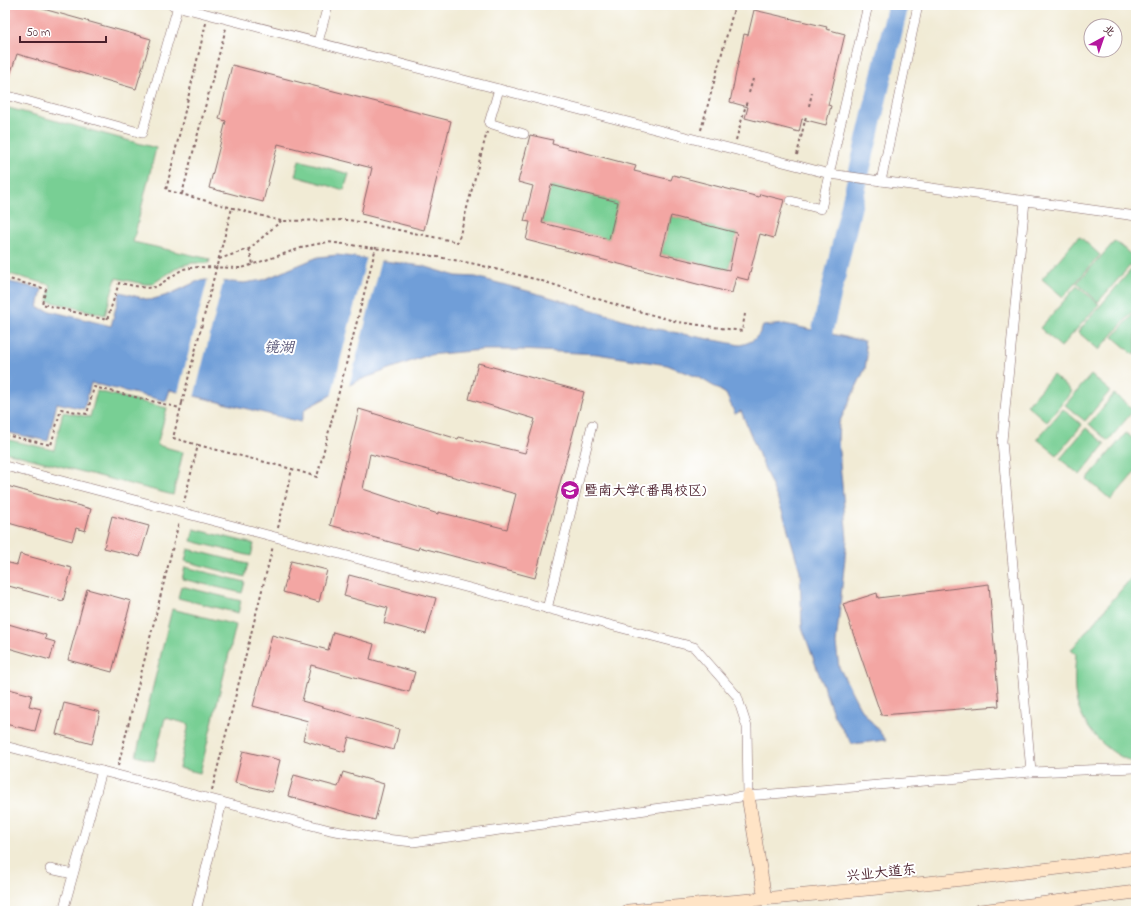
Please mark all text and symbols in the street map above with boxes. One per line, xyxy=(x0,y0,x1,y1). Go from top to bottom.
scale bar xyxy=(20,18,106,44)
north arrow xyxy=(1083,18,1123,58)
text: 北 xyxy=(1099,21,1118,41)
text: 50 m xyxy=(26,24,50,42)
water label: 镜湖 xyxy=(264,337,296,359)
school or university icon: 暨南大学(番禺校区) xyxy=(559,479,581,501)
place label: 暨南大学(番禺校区) xyxy=(584,481,706,502)
street label: 兴业大道东 xyxy=(845,859,917,888)

